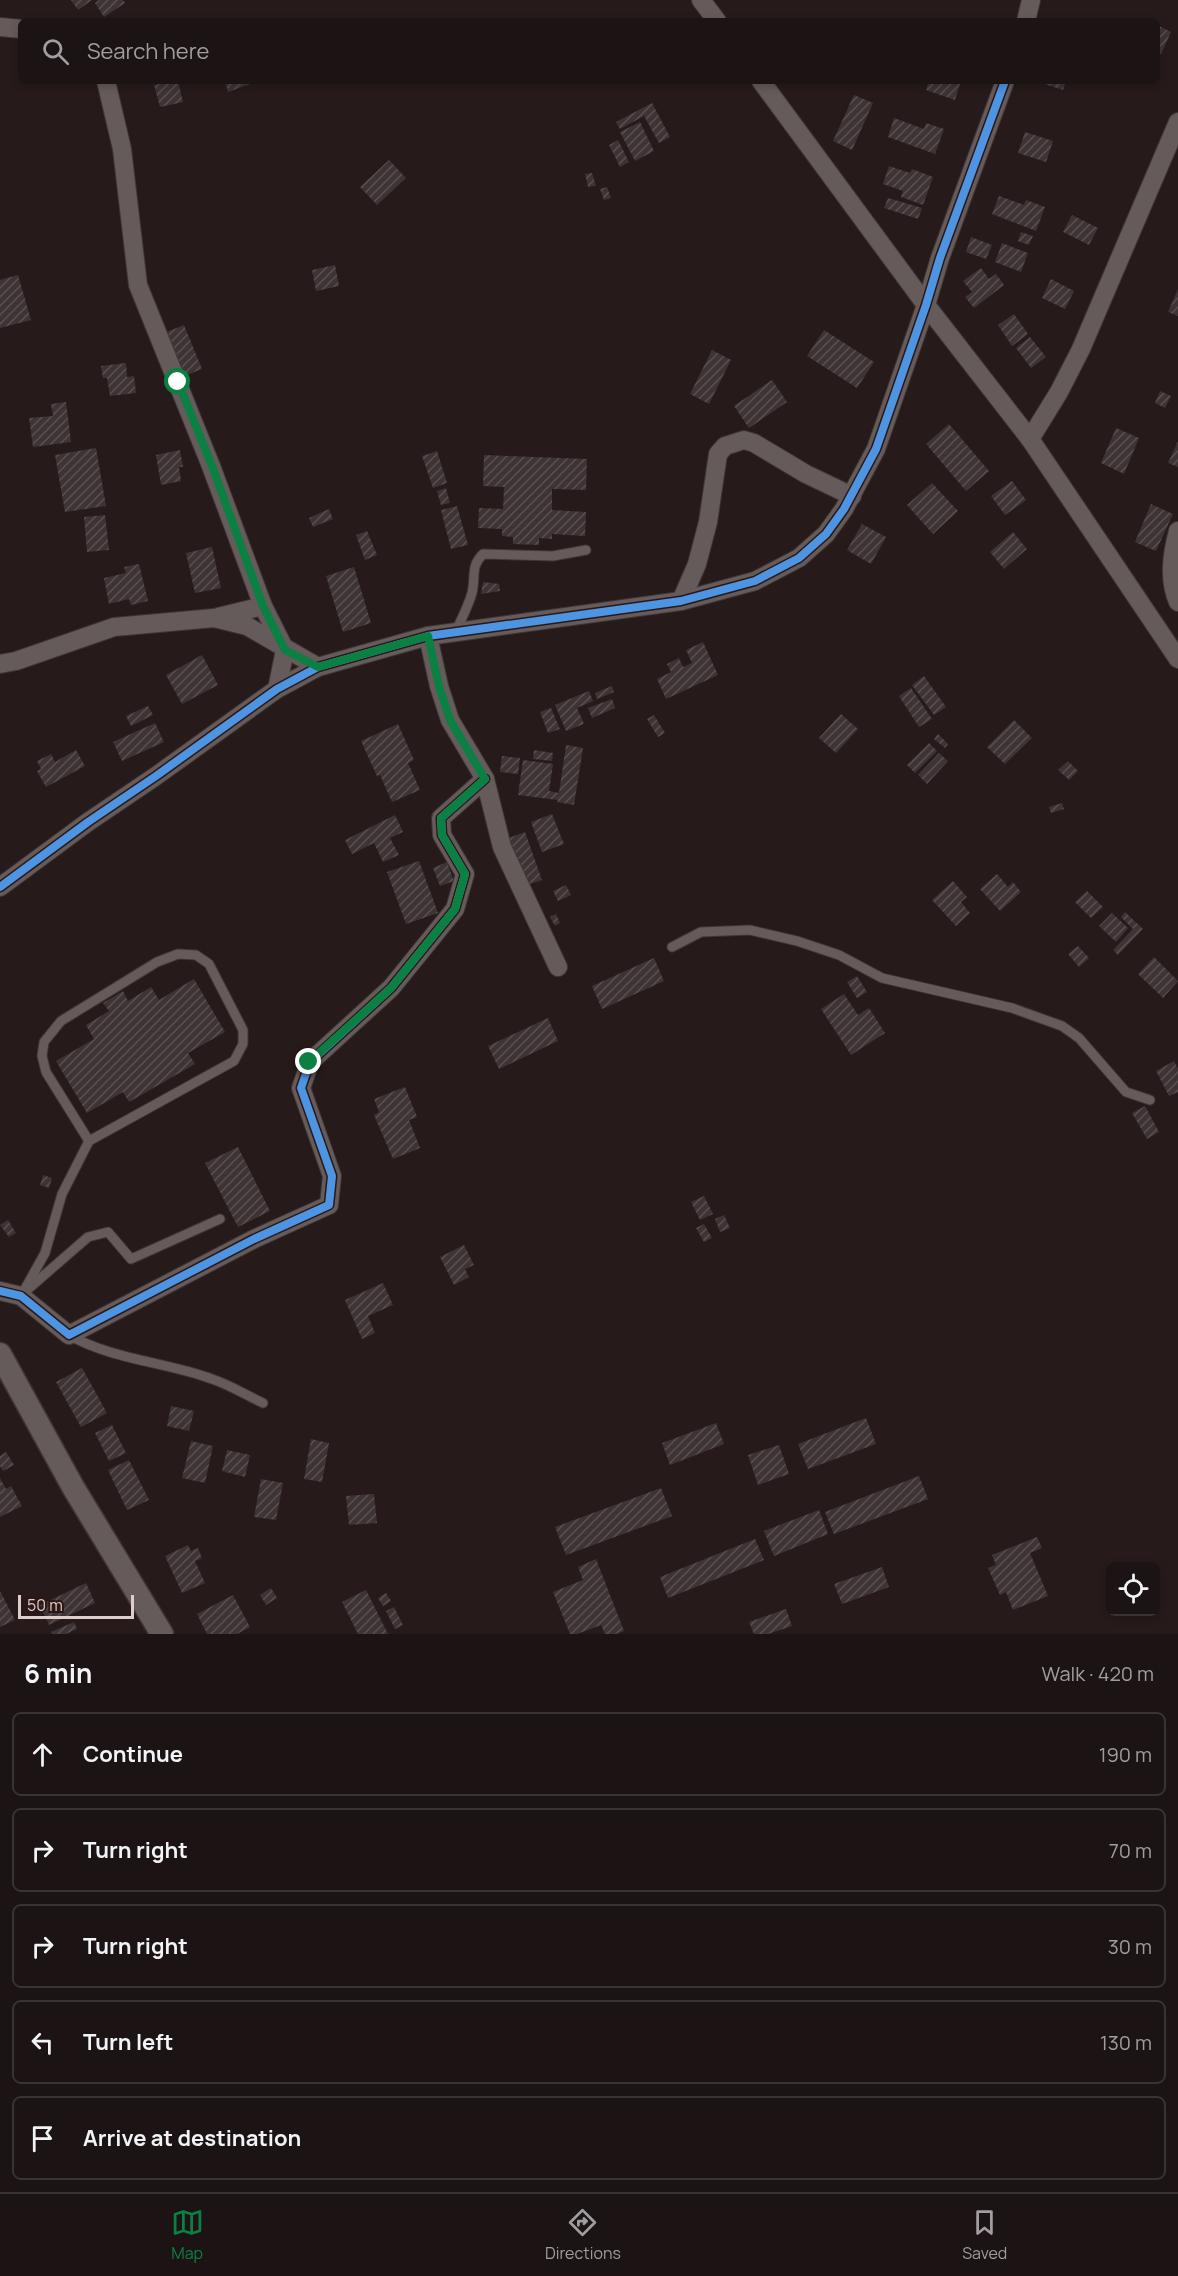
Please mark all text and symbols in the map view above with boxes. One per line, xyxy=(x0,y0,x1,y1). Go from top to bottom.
search box xyxy=(18,18,1160,84)
icon: search xyxy=(39,35,72,68)
text: Search here xyxy=(87,36,209,66)
route start xyxy=(164,368,190,394)
route end xyxy=(295,1048,321,1074)
map controls xyxy=(1106,1562,1160,1616)
button: locate xyxy=(1106,1562,1160,1616)
scale bar xyxy=(18,1592,134,1620)
text: 50 m xyxy=(27,1594,63,1616)
text: 6 min xyxy=(24,1655,92,1691)
text: Walk · 420 m xyxy=(1042,1660,1154,1687)
icon: ahead xyxy=(26,1738,59,1771)
text: Continue xyxy=(83,1739,183,1769)
text: 190 m xyxy=(1099,1741,1152,1768)
icon: right xyxy=(26,1834,59,1867)
text: Turn right xyxy=(83,1835,188,1865)
text: 70 m xyxy=(1109,1837,1152,1864)
icon: right xyxy=(26,1930,59,1963)
text: Turn right xyxy=(83,1931,188,1961)
text: 30 m xyxy=(1108,1933,1152,1960)
icon: left xyxy=(26,2026,59,2059)
text: Turn left xyxy=(83,2027,173,2057)
text: 130 m xyxy=(1100,2029,1152,2056)
icon: arrive xyxy=(26,2122,59,2155)
text: Arrive at destination xyxy=(83,2123,301,2153)
tab: Map xyxy=(171,2206,204,2264)
tab: Directions xyxy=(545,2206,621,2264)
tab: Saved xyxy=(962,2206,1007,2264)

